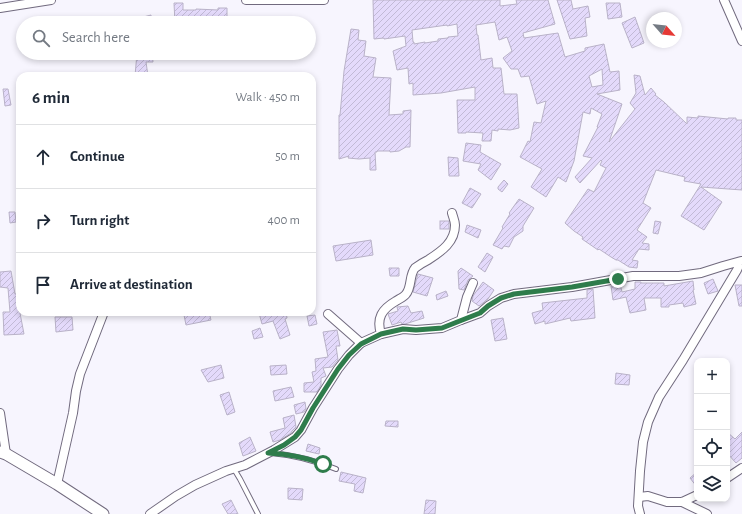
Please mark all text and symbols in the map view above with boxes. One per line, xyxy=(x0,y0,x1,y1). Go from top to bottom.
north arrow xyxy=(646,12,682,48)
search box xyxy=(16,16,316,60)
icon: search xyxy=(30,27,52,49)
text: Search here xyxy=(62,30,130,45)
text: 6 min xyxy=(32,89,70,106)
text: Walk · 450 m xyxy=(236,91,300,104)
icon: ahead xyxy=(32,146,54,168)
text: Continue xyxy=(70,149,125,164)
text: 50 m xyxy=(275,150,300,163)
icon: right xyxy=(32,210,54,232)
text: Turn right xyxy=(70,213,129,228)
text: 400 m xyxy=(267,214,300,227)
route end xyxy=(609,270,627,288)
icon: arrive xyxy=(32,274,54,296)
text: Arrive at destination xyxy=(70,277,193,292)
map controls xyxy=(694,358,730,502)
button: + xyxy=(694,358,730,394)
button: − xyxy=(694,394,730,430)
button: locate xyxy=(694,430,730,466)
route start xyxy=(314,455,332,473)
button: layers xyxy=(694,466,730,502)

